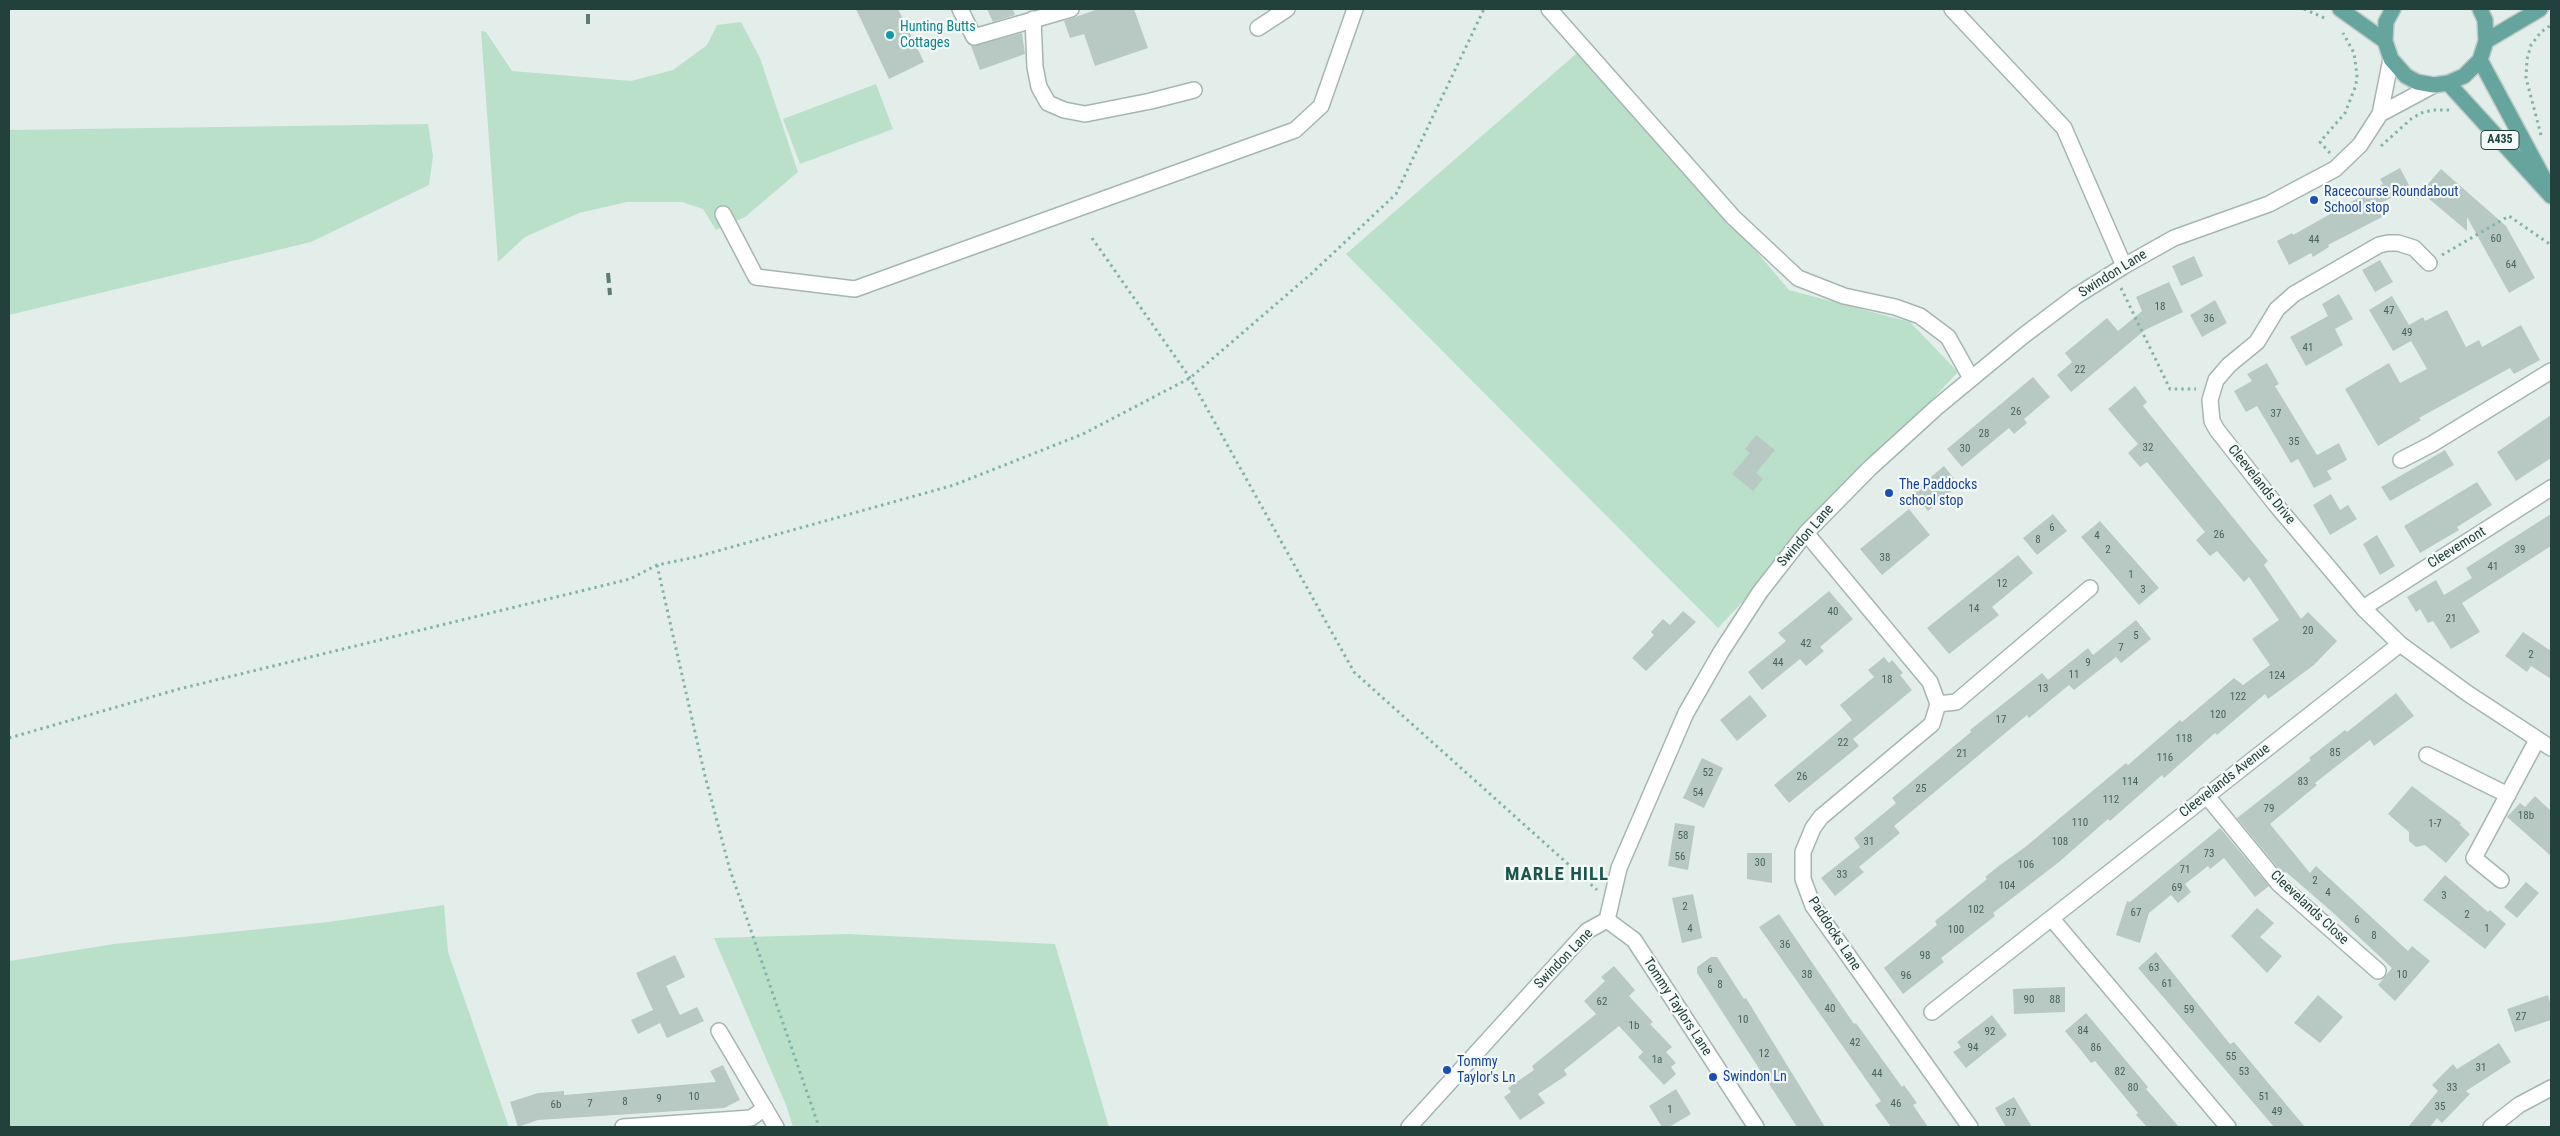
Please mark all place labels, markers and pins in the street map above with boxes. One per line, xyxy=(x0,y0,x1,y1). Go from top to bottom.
place label: Hunting Butts Cottages xyxy=(900,19,976,52)
marker: Hunting Butts Cottages xyxy=(884,29,896,41)
place label: Racecourse Roundabout School stop xyxy=(2324,184,2458,216)
marker: Racecourse Roundabout School stop xyxy=(2308,194,2320,206)
place label: The Paddocks school stop xyxy=(1899,477,1977,510)
marker: The Paddocks school stop xyxy=(1883,487,1895,499)
place label: Tommy Taylor's Ln xyxy=(1457,1054,1516,1086)
marker: Tommy Taylor's Ln xyxy=(1441,1064,1453,1076)
place label: Swindon Ln xyxy=(1723,1069,1787,1085)
marker: Swindon Ln xyxy=(1707,1071,1719,1083)

